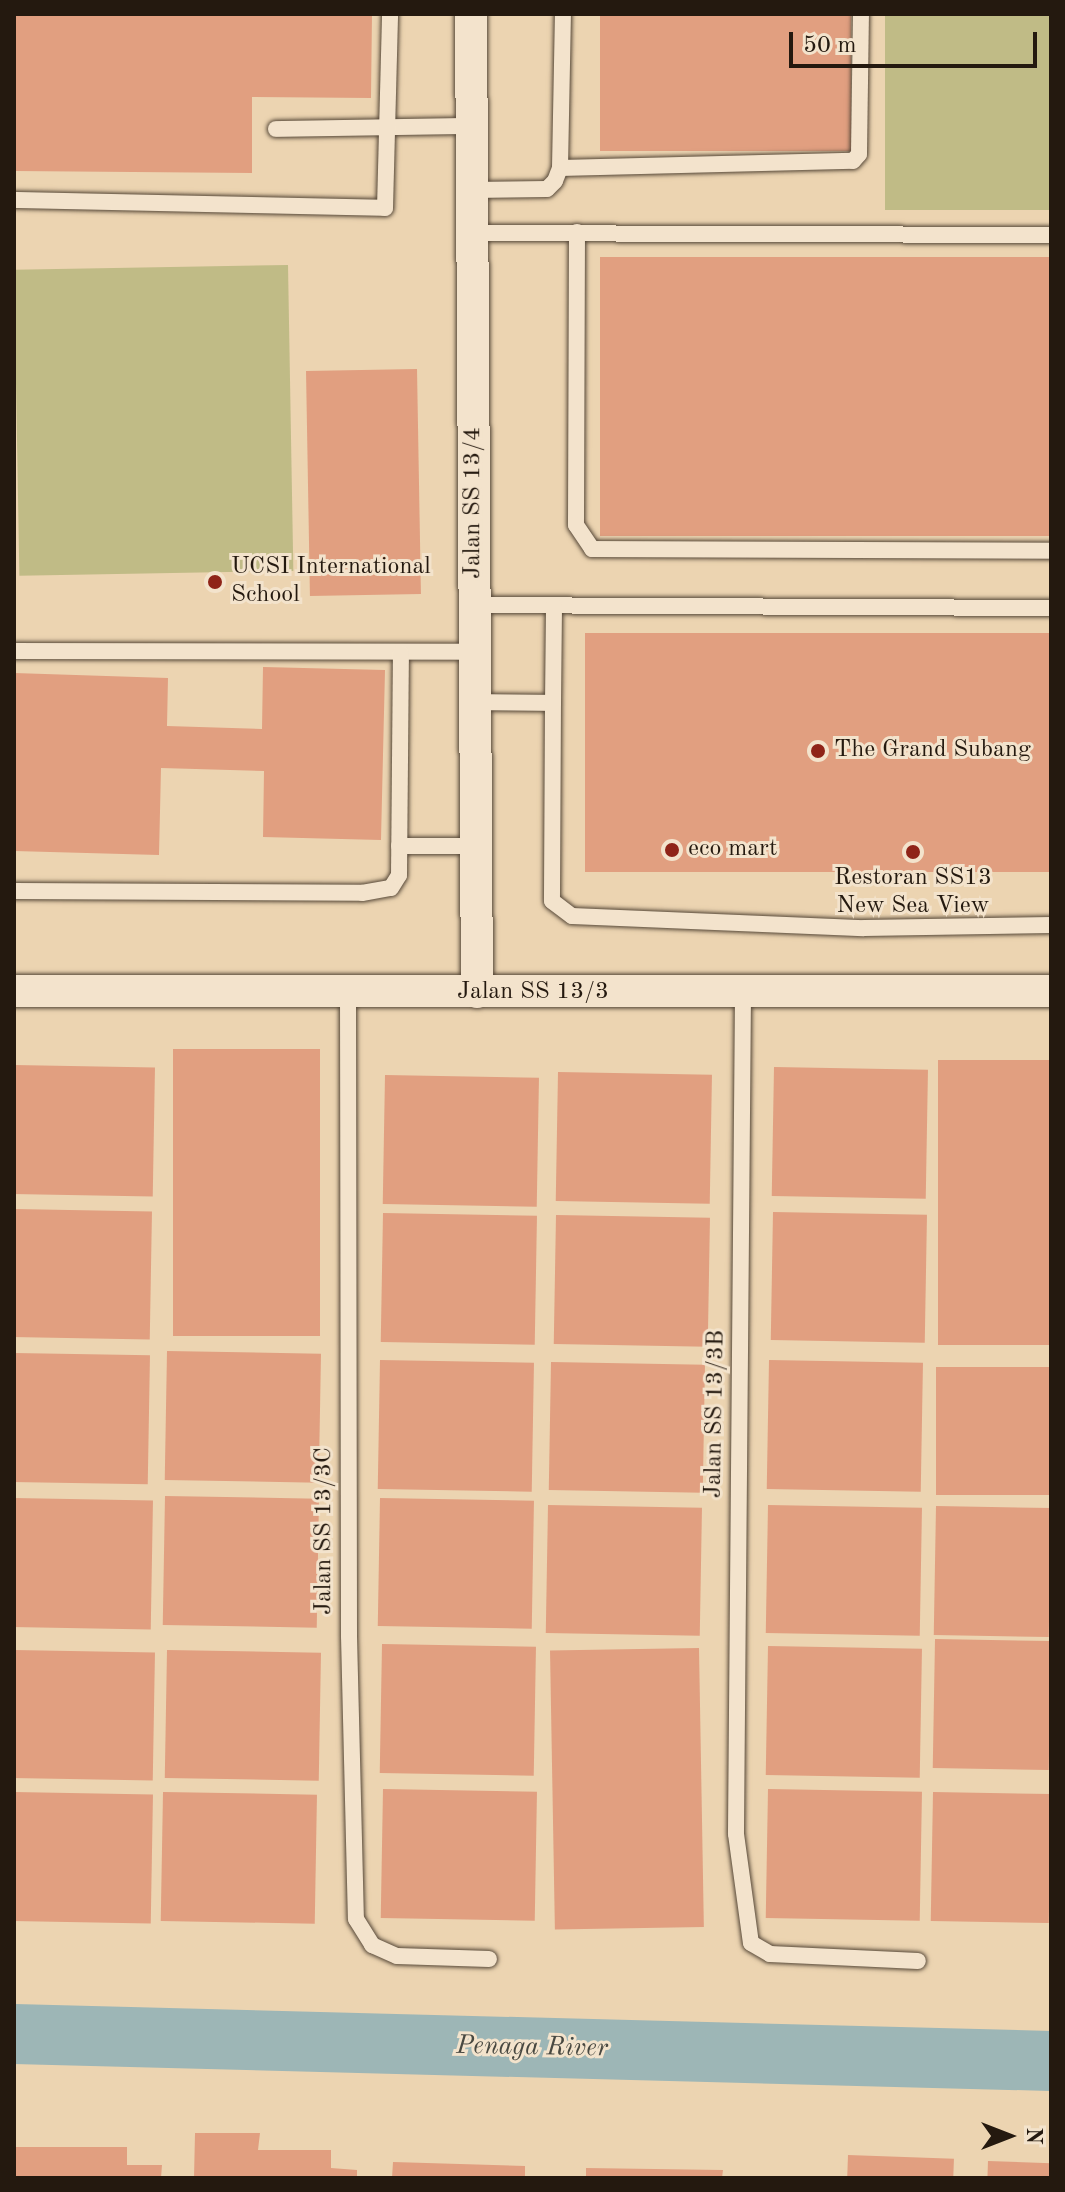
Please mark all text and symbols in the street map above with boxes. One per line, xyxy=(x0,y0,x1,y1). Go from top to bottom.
scale bar xyxy=(793,16,1041,66)
text: 50 m xyxy=(803,34,857,58)
street label: Jalan SS 13/4 xyxy=(460,427,488,579)
place label: UCSI International School xyxy=(231,554,431,610)
marker: UCSI International School xyxy=(206,573,224,591)
place label: The Grand Subang xyxy=(834,737,1031,765)
marker: The Grand Subang xyxy=(809,742,827,760)
place label: eco mart xyxy=(688,836,777,864)
marker: eco mart xyxy=(663,841,681,859)
marker: Restoran SS13 New Sea View xyxy=(904,843,922,861)
place label: Restoran SS13 New Sea View xyxy=(834,865,992,921)
street label: Jalan SS 13/3 xyxy=(457,979,609,1007)
street label: Jalan SS 13/3B xyxy=(700,1330,732,1498)
street label: Jalan SS 13/3C xyxy=(311,1447,339,1615)
water label: Penaga River xyxy=(456,2031,608,2065)
north arrow xyxy=(969,2096,1049,2176)
text: N xyxy=(1022,2128,1044,2144)

